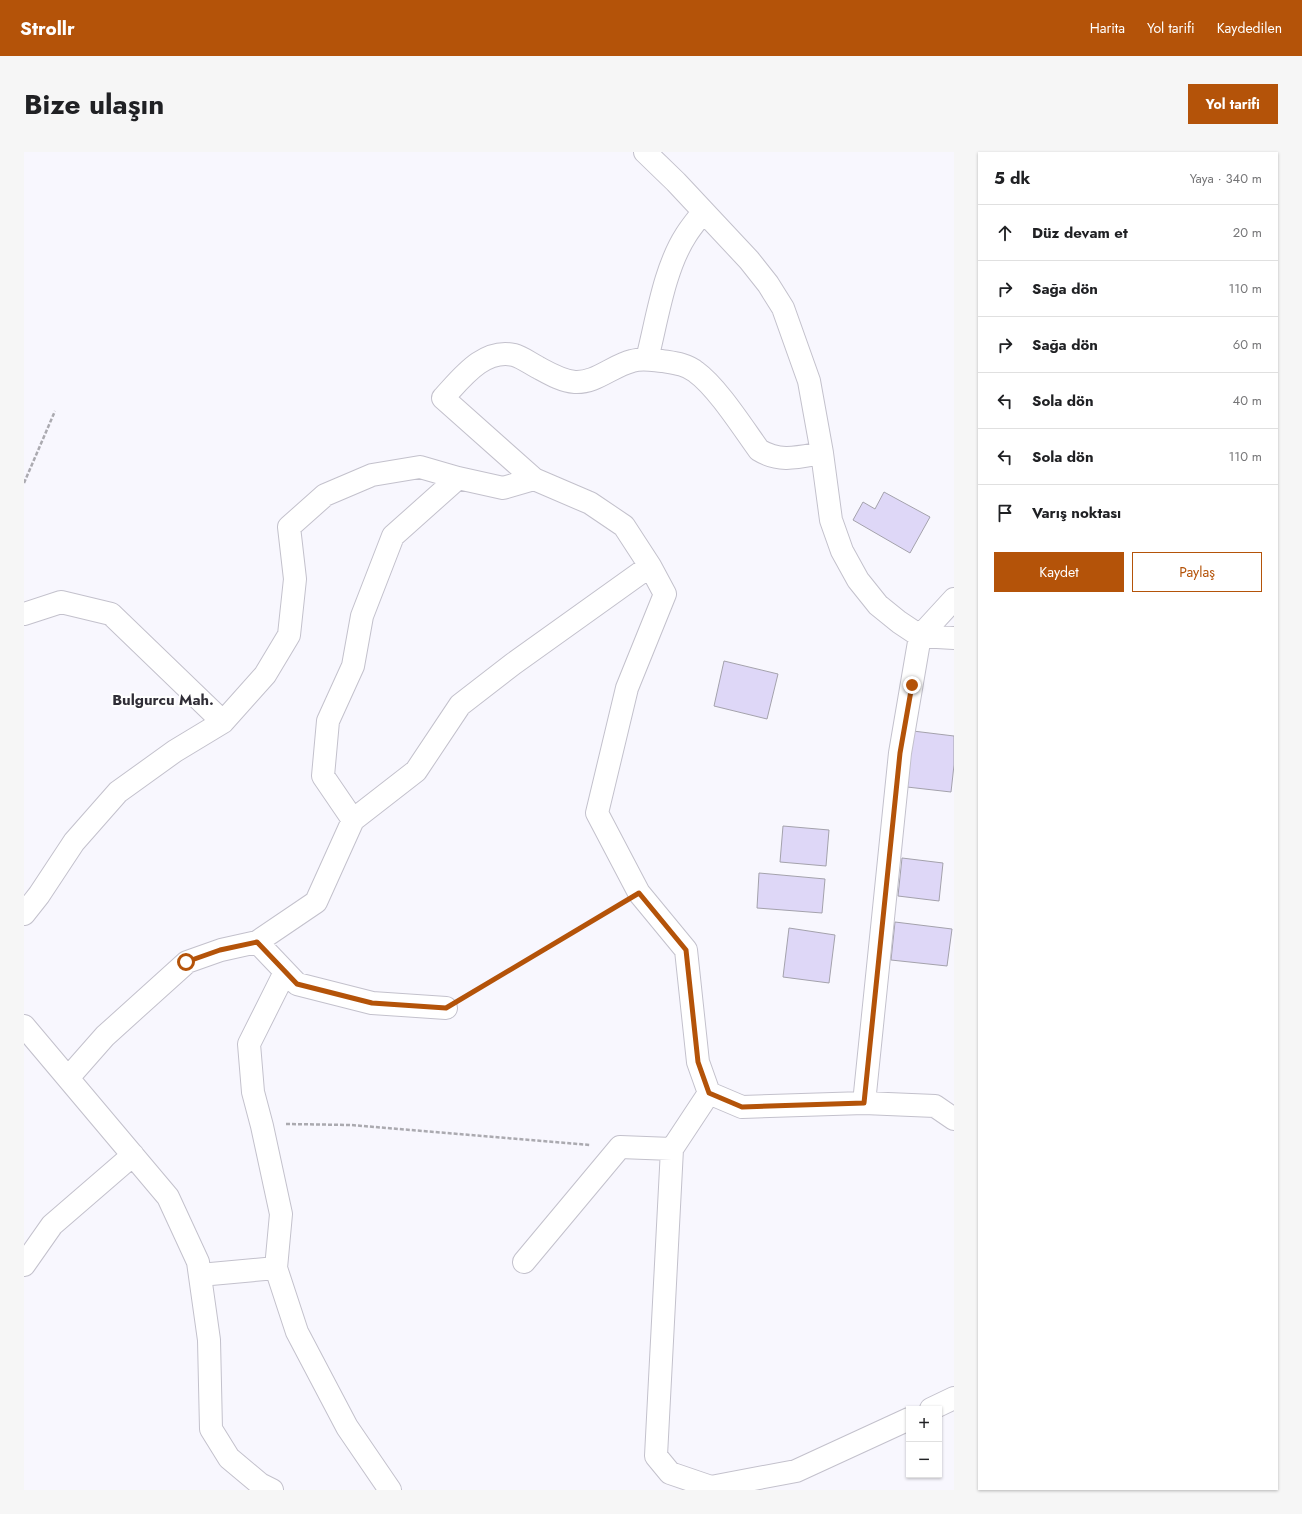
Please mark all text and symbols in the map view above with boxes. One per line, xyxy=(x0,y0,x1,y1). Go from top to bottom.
text: Strollr xyxy=(20,15,75,42)
text: Harita xyxy=(1090,18,1125,38)
text: Yol tarifi xyxy=(1147,18,1195,38)
text: Kaydedilen xyxy=(1217,18,1282,38)
text: Bize ulaşın xyxy=(24,84,164,125)
button: Yol tarifi xyxy=(1188,84,1278,124)
text: 5 dk xyxy=(994,166,1030,190)
text: Yaya · 340 m xyxy=(1190,169,1262,188)
icon: ahead xyxy=(994,222,1016,244)
text: Düz devam et xyxy=(1032,222,1128,244)
text: 20 m xyxy=(1233,223,1262,242)
icon: right xyxy=(994,278,1016,300)
text: Sağa dön xyxy=(1032,278,1098,300)
text: 110 m xyxy=(1228,279,1262,298)
icon: right xyxy=(994,334,1016,356)
text: Sağa dön xyxy=(1032,334,1098,356)
text: 60 m xyxy=(1233,335,1262,354)
icon: left xyxy=(994,390,1016,412)
text: Sola dön xyxy=(1032,390,1094,412)
text: 40 m xyxy=(1233,391,1262,410)
icon: left xyxy=(994,446,1016,468)
text: Sola dön xyxy=(1032,446,1094,468)
text: 110 m xyxy=(1228,447,1262,466)
icon: arrive xyxy=(994,502,1016,524)
text: Varış noktası xyxy=(1032,502,1121,524)
button: Kaydet xyxy=(994,552,1124,592)
button: Paylaş xyxy=(1132,552,1262,592)
route end xyxy=(903,676,921,694)
district label: Bulgurcu Mah. xyxy=(112,689,214,711)
route start xyxy=(177,953,195,971)
map controls xyxy=(906,1406,942,1478)
button: + xyxy=(906,1406,942,1442)
button: − xyxy=(906,1442,942,1478)

